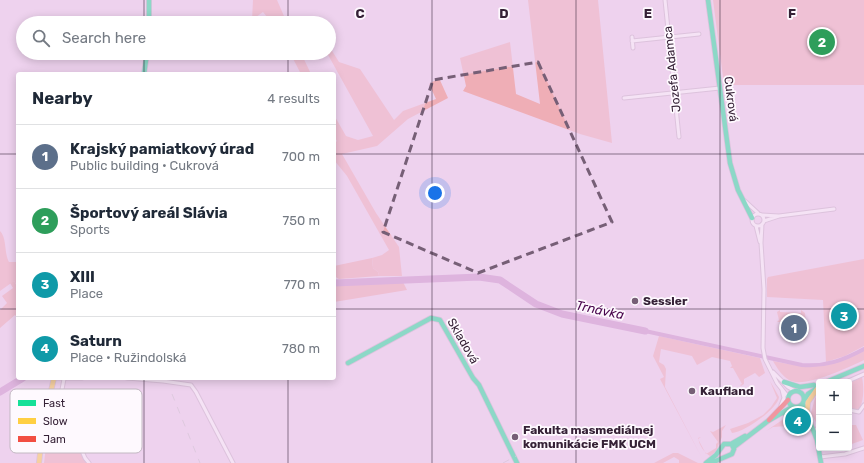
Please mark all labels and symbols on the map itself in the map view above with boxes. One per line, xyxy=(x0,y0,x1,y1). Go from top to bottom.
text: C xyxy=(355,6,365,21)
text: D xyxy=(499,6,509,21)
text: E xyxy=(644,6,652,21)
text: F xyxy=(788,6,796,21)
street label: Jozefa Adamca xyxy=(661,25,683,113)
pin: 2 xyxy=(809,27,835,57)
street label: Cukrová xyxy=(721,76,741,122)
your location xyxy=(425,183,445,203)
place label: Sessler xyxy=(643,294,688,308)
marker: Sessler xyxy=(630,296,640,306)
water label: Trnávka xyxy=(575,298,626,322)
pin: 3 xyxy=(831,301,857,331)
pin: 1 xyxy=(781,313,807,343)
street label: Skladová xyxy=(444,316,482,366)
place label: Kaufland xyxy=(700,384,753,398)
marker: Kaufland xyxy=(687,386,697,396)
legend xyxy=(10,389,142,453)
text: Fast xyxy=(43,397,66,410)
pin: 4 xyxy=(785,406,811,436)
text: Slow xyxy=(43,415,68,428)
place label: Fakulta masmediálnej komunikácie FMK UCM xyxy=(523,423,656,451)
marker: Fakulta masmediálnej komunikácie FMK UCM xyxy=(510,432,520,442)
text: Jam xyxy=(43,433,66,446)

